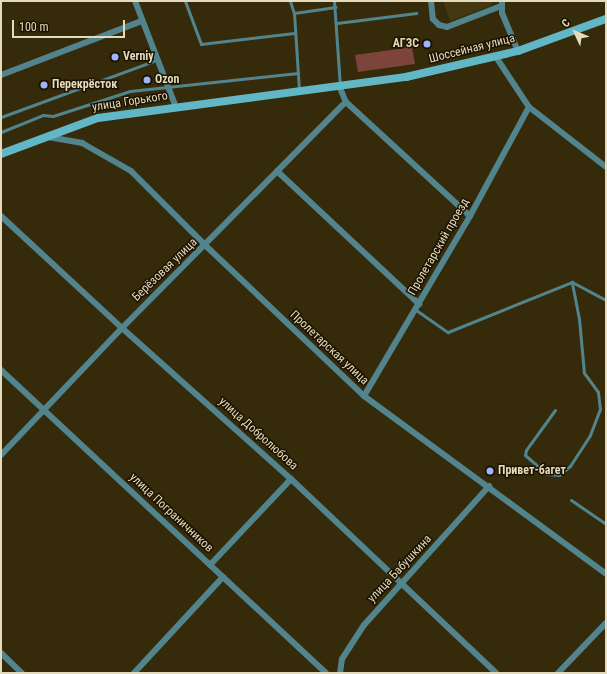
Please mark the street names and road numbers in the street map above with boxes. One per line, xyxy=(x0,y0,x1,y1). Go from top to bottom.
street label: Шоссейная улица xyxy=(428,31,516,67)
street label: улица Горького xyxy=(91,89,169,115)
street label: Пролетарский проезд xyxy=(405,196,473,298)
street label: Берёзовая улица xyxy=(130,235,200,305)
street label: Пролетарская улица xyxy=(287,308,371,388)
street label: улица Добролюбова xyxy=(215,395,301,473)
street label: улица Пограничников xyxy=(126,470,216,556)
street label: улица Бабушкина xyxy=(365,532,435,606)

